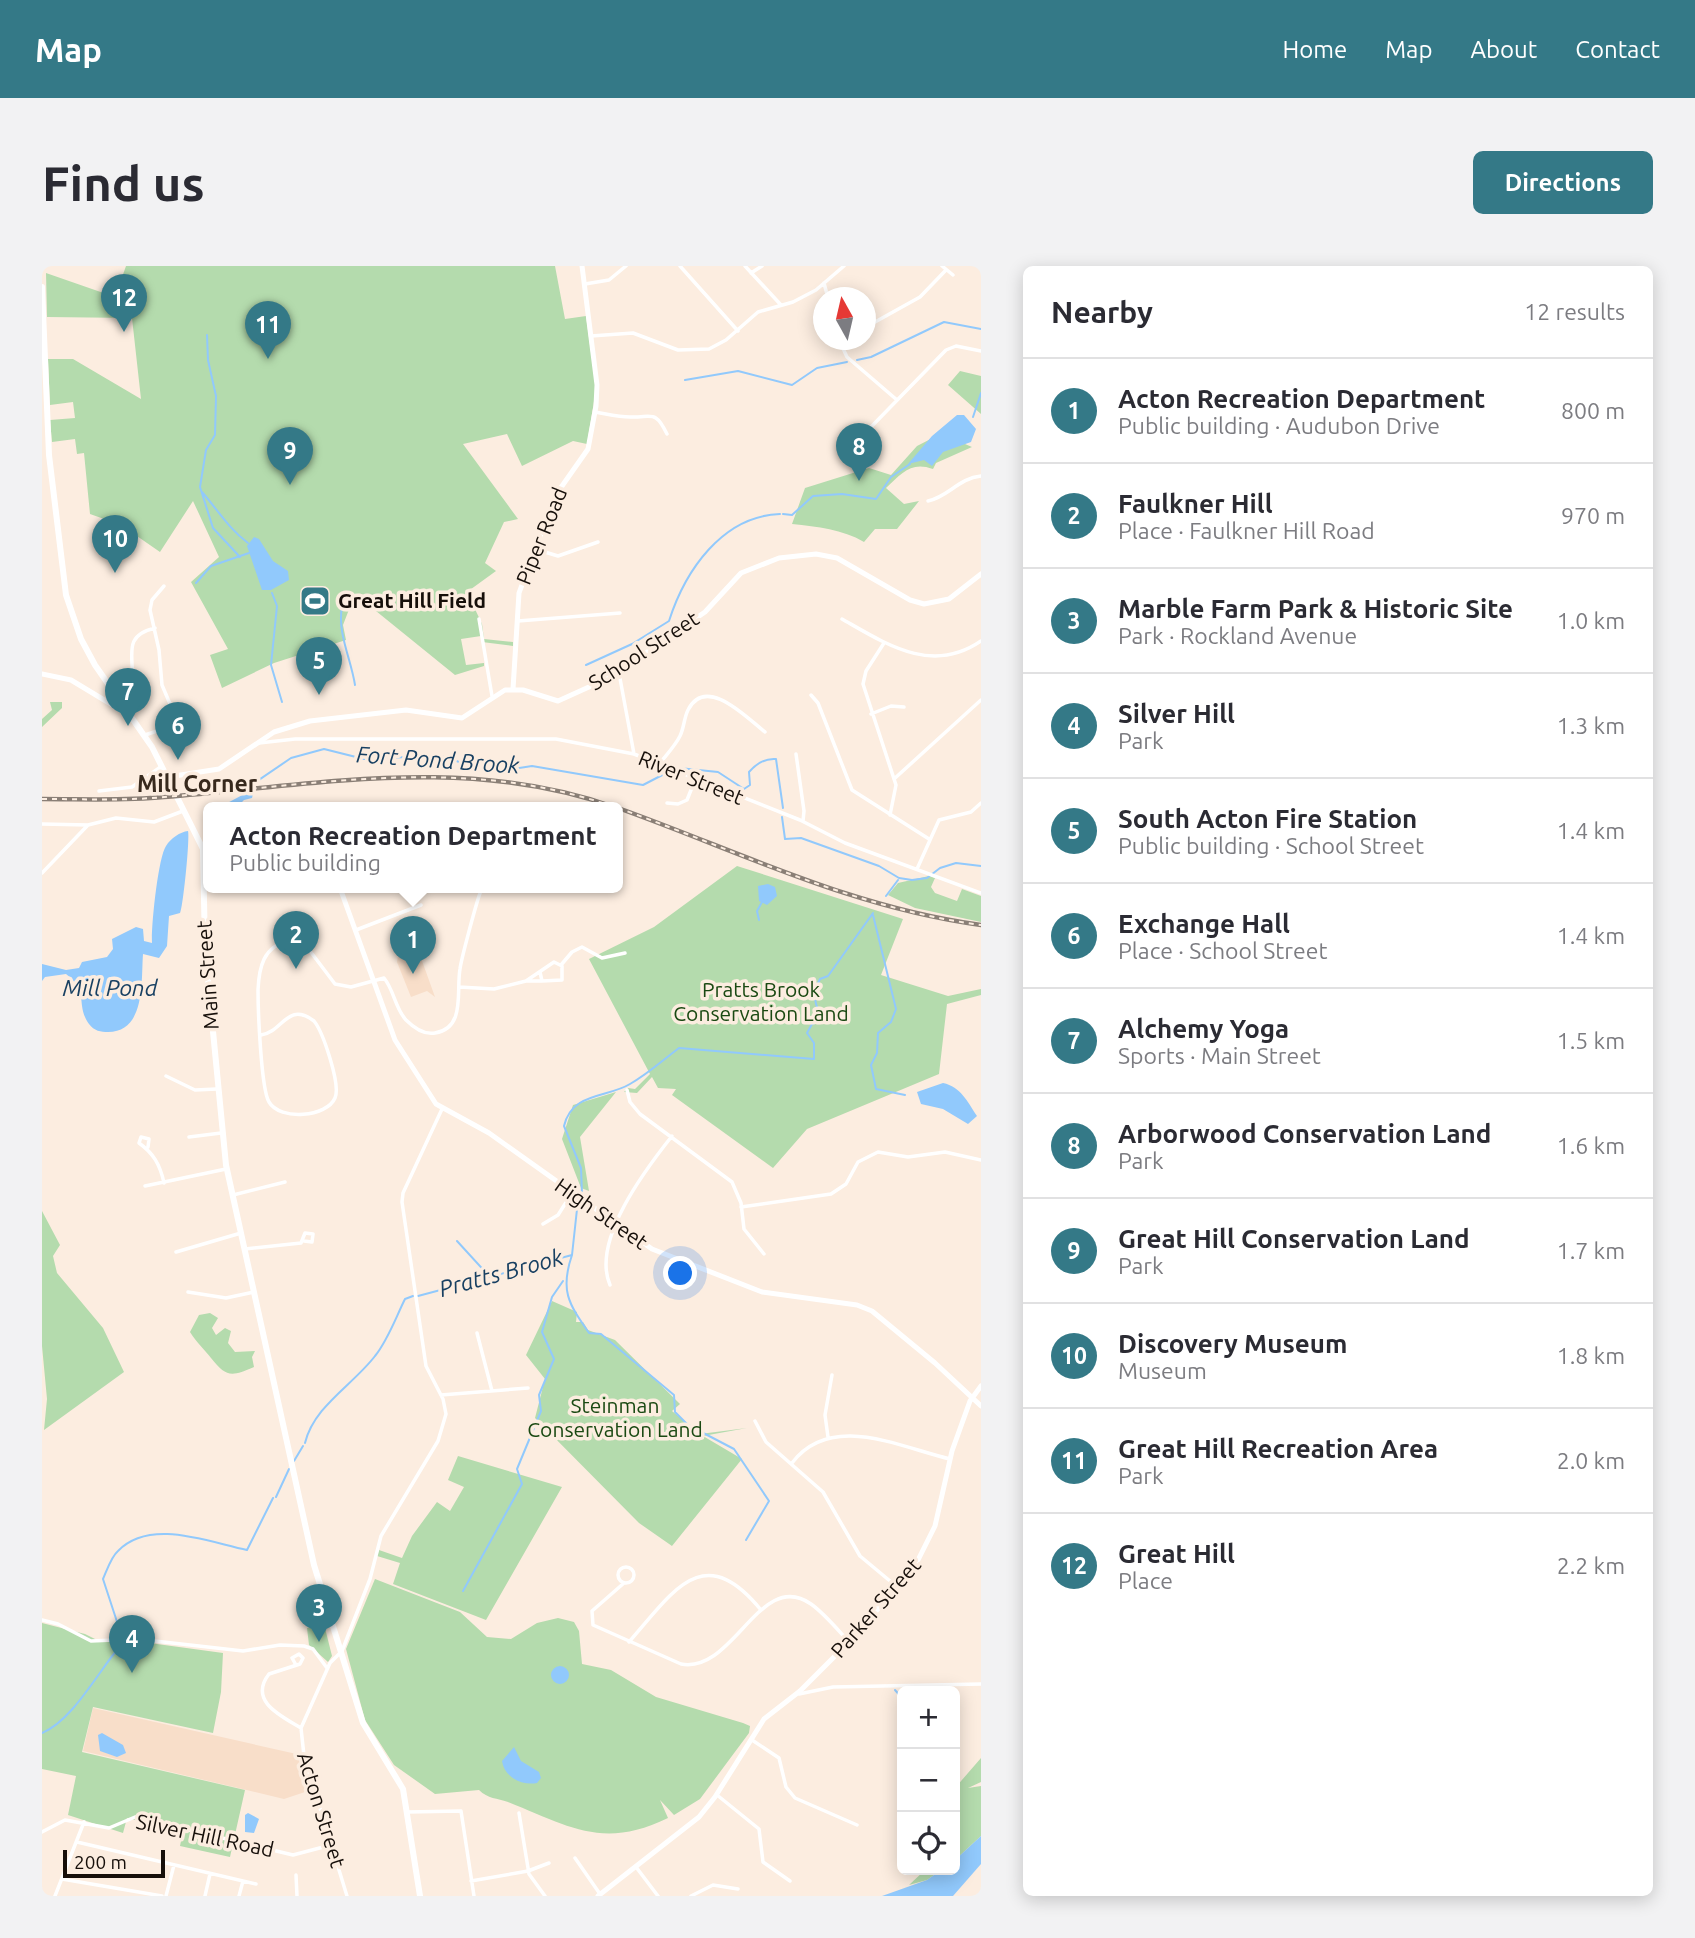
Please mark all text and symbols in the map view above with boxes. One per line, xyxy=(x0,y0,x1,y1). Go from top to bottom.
text: Map xyxy=(35,31,102,68)
text: Home xyxy=(1282,36,1347,63)
text: Map xyxy=(1385,36,1432,63)
text: About xyxy=(1470,36,1537,63)
text: Contact xyxy=(1575,36,1660,63)
button: Directions xyxy=(1473,151,1653,214)
text: Find us xyxy=(42,155,205,210)
pin: 12 xyxy=(101,274,147,332)
north arrow xyxy=(813,287,876,350)
text: Nearby xyxy=(1051,295,1153,329)
text: 12 results xyxy=(1524,299,1625,324)
pin: 11 xyxy=(245,301,291,359)
text: Acton Recreation Department xyxy=(1118,384,1485,413)
text: 1 xyxy=(1068,398,1080,423)
text: 800 m xyxy=(1561,398,1625,423)
text: Public building · Audubon Drive xyxy=(1118,413,1440,438)
pin: 8 xyxy=(836,423,882,481)
pin: 9 xyxy=(267,427,313,485)
street label: Piper Road xyxy=(511,484,571,588)
text: Faulkner Hill xyxy=(1118,489,1273,518)
text: 2 xyxy=(1068,503,1080,528)
text: 970 m xyxy=(1561,503,1625,528)
pin: 10 xyxy=(92,515,138,573)
text: Place · Faulkner Hill Road xyxy=(1118,518,1375,543)
sports icon: Great Hill Field xyxy=(298,584,332,618)
place label: Great Hill Field xyxy=(338,588,486,612)
text: Marble Farm Park & Historic Site xyxy=(1118,594,1513,623)
street label: School Street xyxy=(584,606,703,695)
text: 3 xyxy=(1068,608,1080,633)
text: 1.0 km xyxy=(1557,608,1625,633)
text: Park · Rockland Avenue xyxy=(1118,623,1357,648)
pin: 5 xyxy=(296,637,342,695)
pin: 7 xyxy=(105,668,151,726)
text: Silver Hill xyxy=(1118,699,1235,728)
pin: 6 xyxy=(155,702,201,760)
text: 4 xyxy=(1068,713,1080,738)
text: 1.3 km xyxy=(1557,713,1625,738)
text: Park xyxy=(1118,728,1164,753)
water label: Fort Pond Brook xyxy=(356,741,521,778)
street label: River Street xyxy=(635,745,748,809)
district label: Mill Corner xyxy=(137,771,258,796)
popup xyxy=(203,802,623,893)
text: South Acton Fire Station xyxy=(1118,804,1417,833)
text: 5 xyxy=(1068,818,1080,843)
text: 1.4 km xyxy=(1557,818,1625,843)
text: Acton Recreation Department xyxy=(229,821,597,850)
text: Public building · School Street xyxy=(1118,833,1424,858)
text: Public building xyxy=(229,850,381,875)
text: Exchange Hall xyxy=(1118,909,1290,938)
pin: 2 xyxy=(273,911,319,969)
pin: 1 xyxy=(390,916,436,974)
street label: Main Street xyxy=(191,920,223,1031)
text: 6 xyxy=(1068,923,1080,948)
text: 1.4 km xyxy=(1557,923,1625,948)
text: Place · School Street xyxy=(1118,938,1327,963)
water label: Mill Pond xyxy=(63,975,159,1000)
park label: Pratts Brook Conservation Land xyxy=(673,977,849,1025)
text: Alchemy Yoga xyxy=(1118,1014,1289,1043)
text: 7 xyxy=(1068,1028,1080,1053)
text: 1.5 km xyxy=(1557,1028,1625,1053)
text: Sports · Main Street xyxy=(1118,1043,1321,1068)
text: Arborwood Conservation Land xyxy=(1118,1119,1491,1148)
text: 8 xyxy=(1068,1133,1080,1158)
text: 1.6 km xyxy=(1557,1133,1625,1158)
text: Park xyxy=(1118,1148,1164,1173)
street label: High Street xyxy=(551,1173,652,1254)
text: Great Hill Conservation Land xyxy=(1118,1224,1470,1253)
text: 9 xyxy=(1068,1238,1080,1263)
text: 1.7 km xyxy=(1557,1238,1625,1263)
water label: Pratts Brook xyxy=(436,1244,566,1301)
text: Park xyxy=(1118,1253,1164,1278)
your location xyxy=(663,1256,697,1290)
text: Discovery Museum xyxy=(1118,1329,1347,1358)
text: 10 xyxy=(1061,1343,1087,1368)
text: 1.8 km xyxy=(1557,1343,1625,1368)
text: Museum xyxy=(1118,1358,1207,1383)
park label: Steinman Conservation Land xyxy=(527,1393,703,1441)
text: Great Hill Recreation Area xyxy=(1118,1434,1438,1463)
text: 11 xyxy=(1061,1448,1087,1473)
text: 2.0 km xyxy=(1557,1448,1625,1473)
text: Park xyxy=(1118,1463,1164,1488)
text: Great Hill xyxy=(1118,1539,1235,1568)
street label: Parker Street xyxy=(825,1553,925,1662)
text: 12 xyxy=(1061,1553,1087,1578)
text: 2.2 km xyxy=(1557,1553,1625,1578)
text: Place xyxy=(1118,1568,1173,1593)
pin: 3 xyxy=(296,1584,342,1642)
pin: 4 xyxy=(109,1615,155,1673)
map controls xyxy=(897,1686,960,1875)
button: + xyxy=(897,1686,960,1749)
street label: Acton Street xyxy=(293,1749,351,1870)
button: − xyxy=(897,1749,960,1812)
street label: Silver Hill Road xyxy=(134,1809,276,1861)
button: locate xyxy=(897,1812,960,1875)
scale bar xyxy=(63,1847,164,1879)
text: 200 m xyxy=(74,1851,127,1873)

